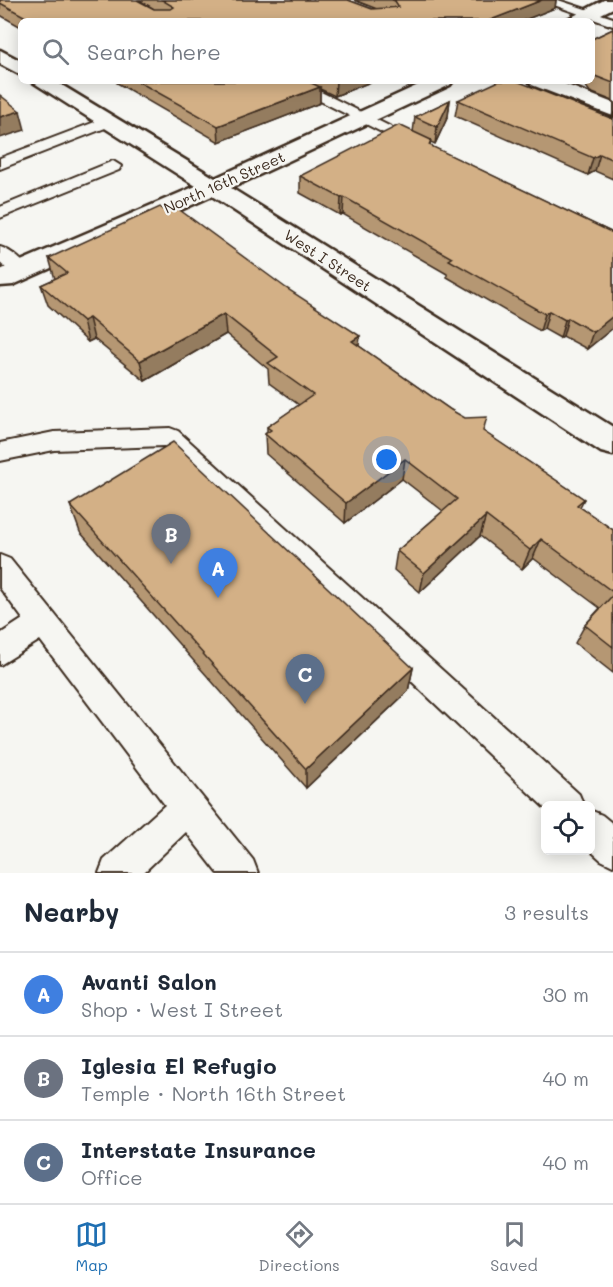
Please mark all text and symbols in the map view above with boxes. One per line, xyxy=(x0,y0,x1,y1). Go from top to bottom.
search box xyxy=(18,18,595,84)
icon: search xyxy=(39,35,72,68)
text: Search here xyxy=(87,37,221,66)
street label: North 16th Street xyxy=(160,146,288,218)
street label: West I Street xyxy=(281,224,375,296)
your location xyxy=(372,445,401,474)
pin: B xyxy=(152,514,190,564)
pin: A xyxy=(198,548,238,598)
pin: C xyxy=(286,654,324,704)
map controls xyxy=(541,801,595,855)
button: locate xyxy=(541,801,595,855)
text: Nearby xyxy=(24,895,119,929)
text: 3 results xyxy=(504,899,589,925)
text: Avanti Salon xyxy=(81,967,217,996)
text: A xyxy=(37,981,50,1007)
text: 30 m xyxy=(543,981,589,1007)
text: Shop · West I Street xyxy=(81,996,283,1022)
text: Iglesia El Refugio xyxy=(81,1051,277,1080)
text: B xyxy=(37,1065,50,1091)
text: 40 m xyxy=(543,1065,589,1091)
text: Temple · North 16th Street xyxy=(81,1080,346,1106)
text: Interstate Insurance xyxy=(81,1135,316,1164)
text: C xyxy=(36,1149,51,1175)
text: 40 m xyxy=(543,1149,589,1175)
text: Office xyxy=(81,1164,143,1190)
tab: Map xyxy=(75,1218,108,1275)
tab: Directions xyxy=(259,1218,340,1275)
tab: Saved xyxy=(490,1218,538,1275)

